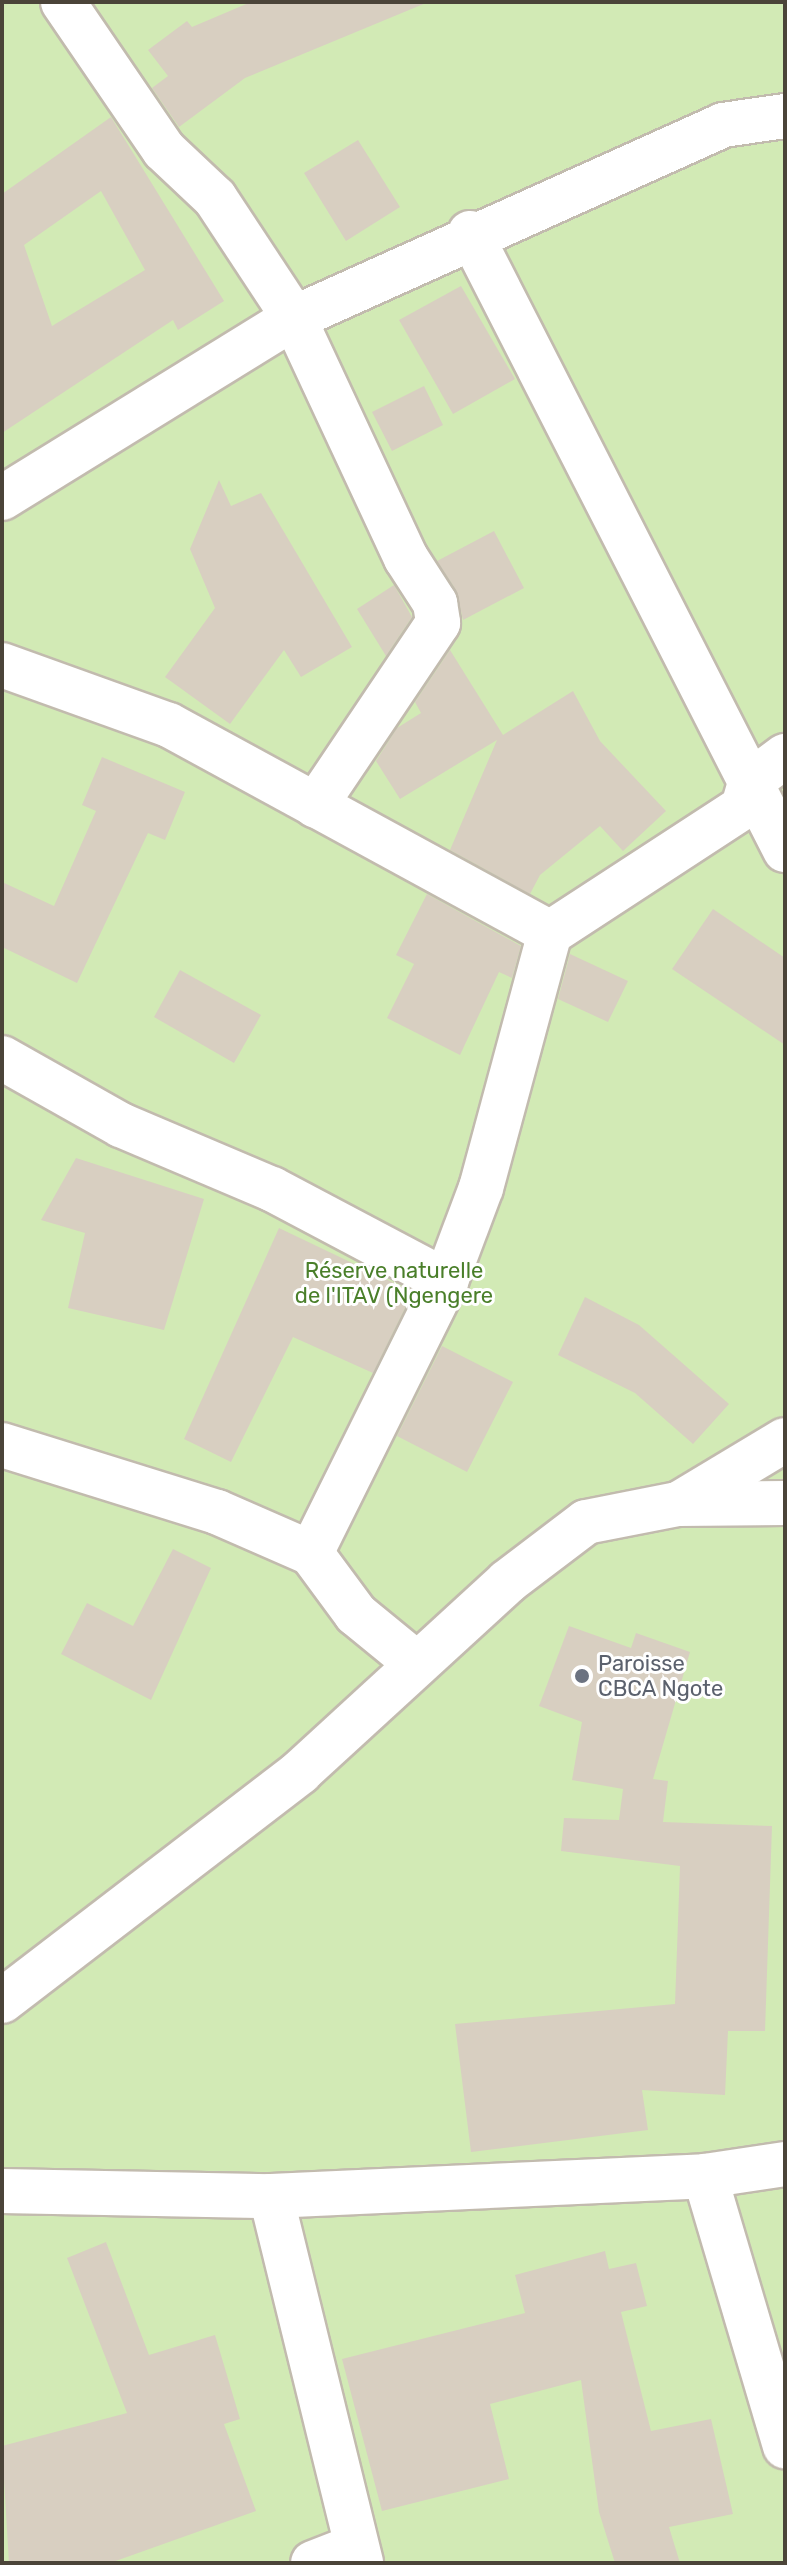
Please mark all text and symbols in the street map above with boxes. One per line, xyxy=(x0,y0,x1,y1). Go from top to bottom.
park label: Réserve naturelle de l'ITAV (Ngengere xyxy=(295,1257,493,1308)
place label: Paroisse CBCA Ngote xyxy=(598,1650,724,1702)
marker: Paroisse CBCA Ngote xyxy=(573,1667,591,1685)

